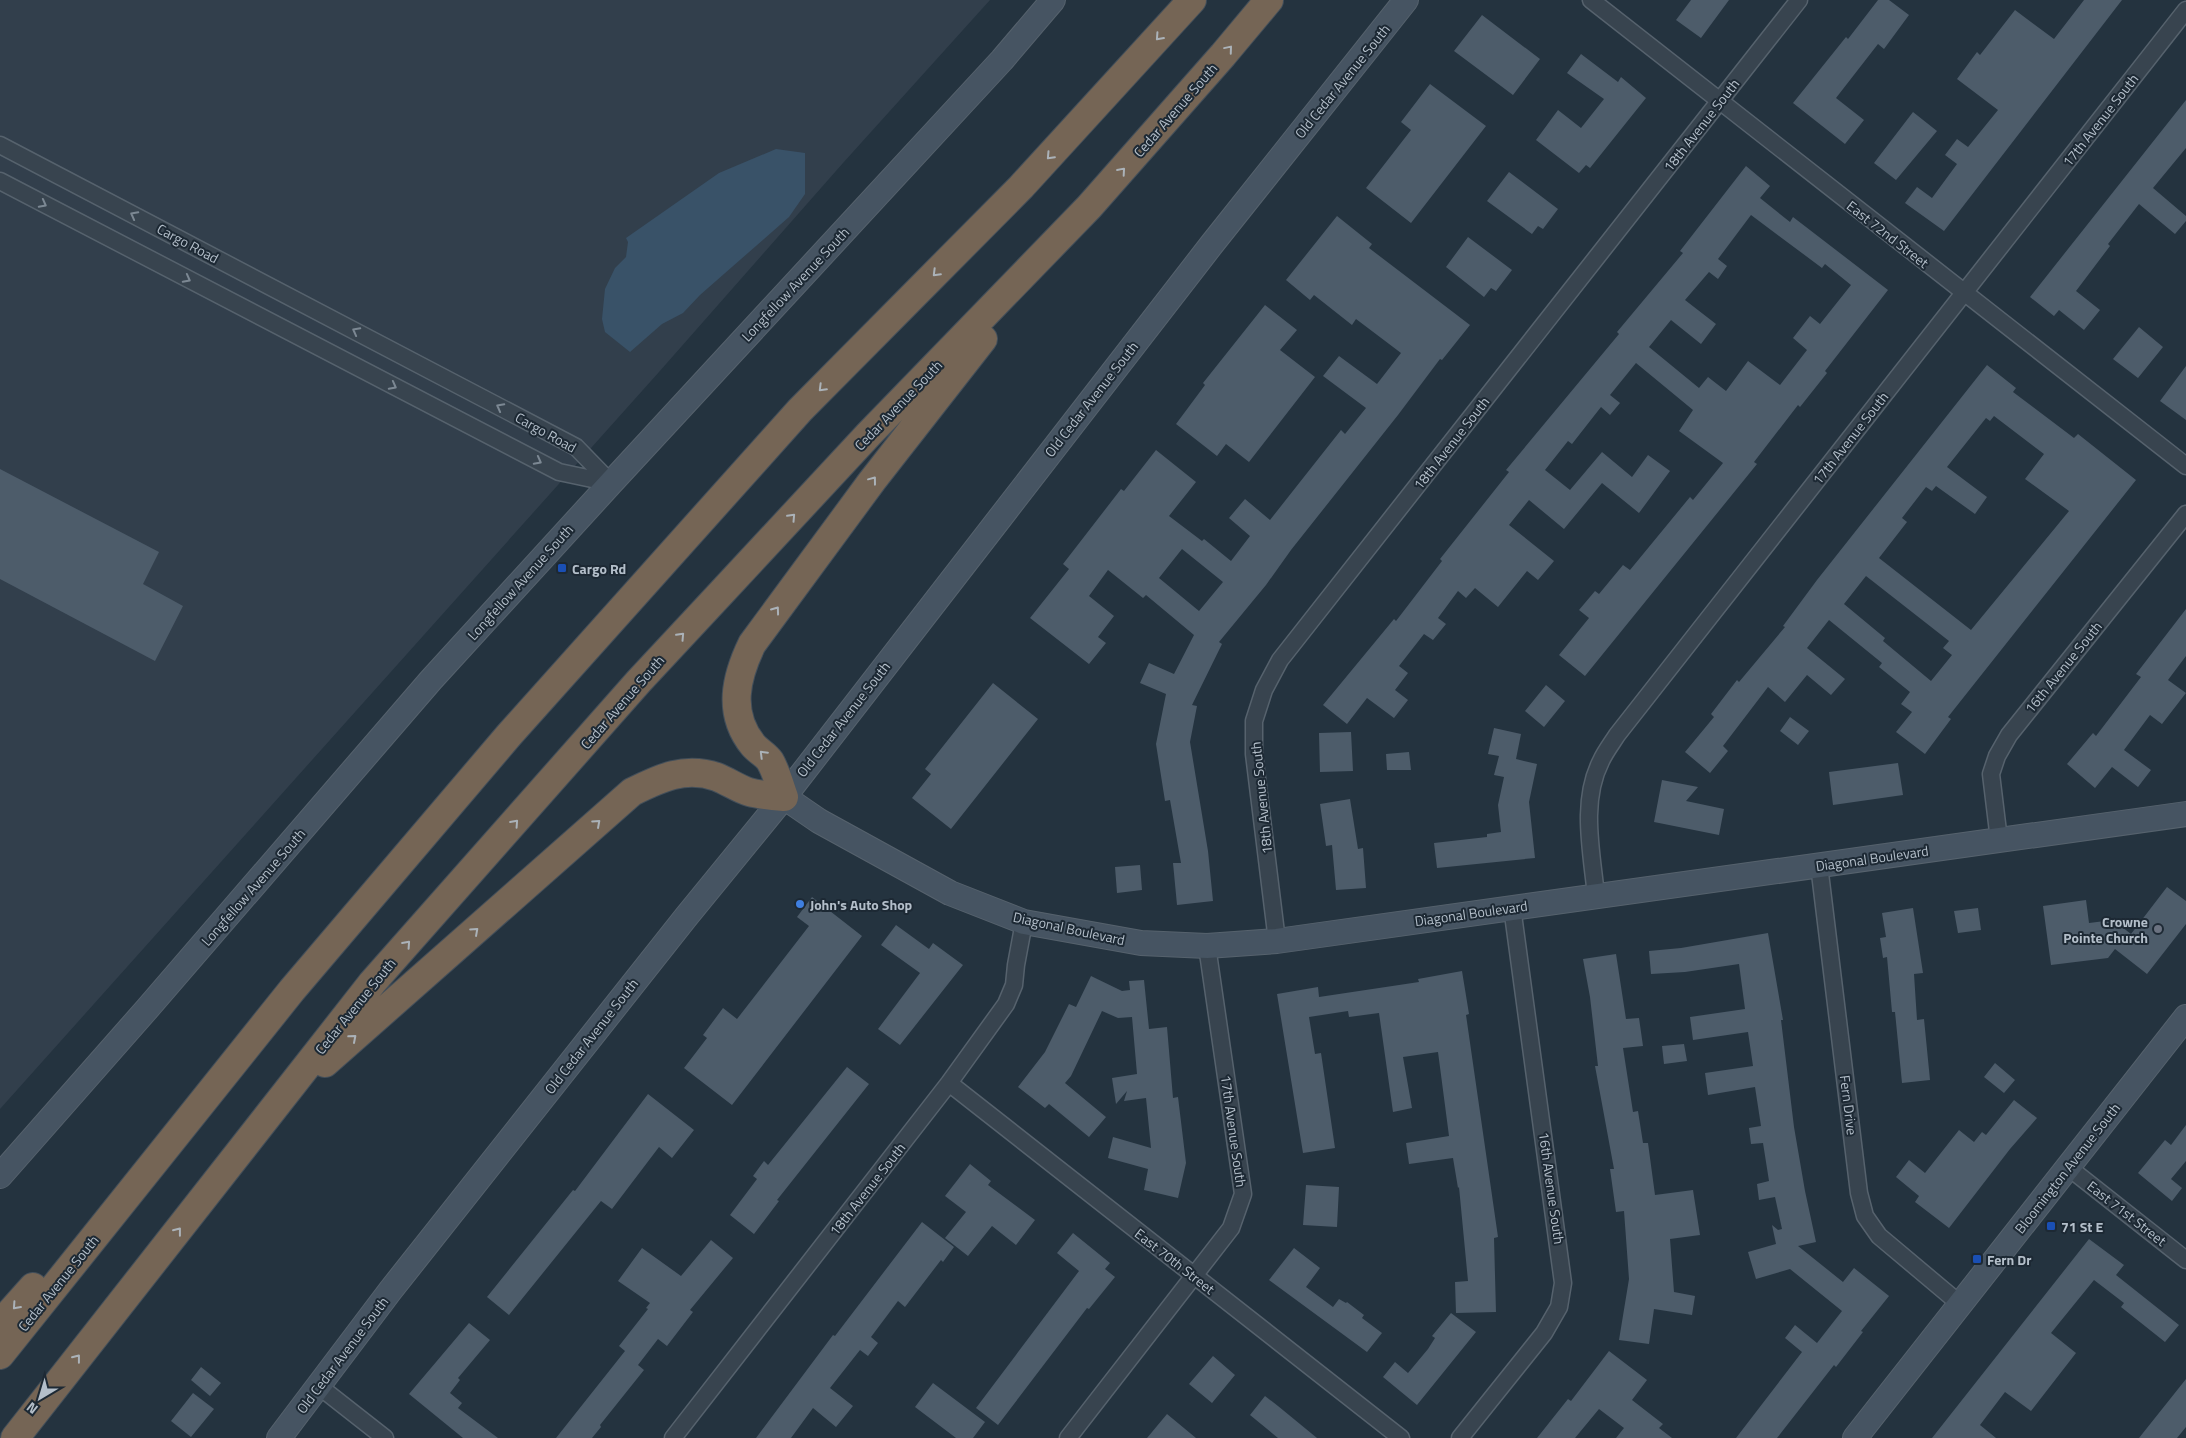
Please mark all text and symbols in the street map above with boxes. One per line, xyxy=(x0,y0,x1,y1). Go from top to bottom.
street label: Old Cedar Avenue South xyxy=(1289,19,1395,143)
one-way arrow xyxy=(1156,31,1165,40)
one-way arrow xyxy=(1223,45,1232,54)
street label: Cedar Avenue South xyxy=(1128,58,1222,162)
street label: 17th Avenue South xyxy=(2057,69,2143,171)
street label: 18th Avenue South xyxy=(1658,74,1744,176)
one-way arrow xyxy=(1046,151,1055,160)
one-way arrow xyxy=(1116,167,1125,176)
street label: East 72nd Street xyxy=(1843,195,1934,273)
one-way arrow xyxy=(38,197,47,207)
one-way arrow xyxy=(130,211,139,221)
street label: Cargo Road xyxy=(153,218,223,268)
street label: Longfellow Avenue South xyxy=(736,222,854,346)
one-way arrow xyxy=(933,267,942,276)
one-way arrow xyxy=(182,273,191,283)
one-way arrow xyxy=(352,327,361,337)
street label: Old Cedar Avenue South xyxy=(1039,337,1143,461)
street label: Cedar Avenue South xyxy=(849,355,947,455)
one-way arrow xyxy=(388,380,397,390)
one-way arrow xyxy=(819,383,828,392)
street label: 17th Avenue South xyxy=(1807,387,1893,489)
street label: 18th Avenue South xyxy=(1408,392,1494,494)
one-way arrow xyxy=(496,403,505,413)
street label: Cargo Road xyxy=(511,406,581,458)
one-way arrow xyxy=(532,455,541,465)
one-way arrow xyxy=(867,476,876,486)
one-way arrow xyxy=(786,514,795,523)
street label: Longfellow Avenue South xyxy=(462,519,578,645)
place label: Cargo Rd xyxy=(572,558,626,579)
marker: Cargo Rd xyxy=(556,562,568,574)
one-way arrow xyxy=(771,607,779,616)
street label: 16th Avenue South xyxy=(2019,617,2107,717)
one-way arrow xyxy=(675,633,684,642)
street label: Cedar Avenue South xyxy=(575,650,669,754)
street label: Old Cedar Avenue South xyxy=(791,657,895,781)
street label: 18th Avenue South xyxy=(1245,741,1277,855)
one-way arrow xyxy=(759,751,768,760)
one-way arrow xyxy=(509,820,518,829)
one-way arrow xyxy=(591,820,600,829)
street label: Longfellow Avenue South xyxy=(196,824,310,950)
street label: Diagonal Boulevard xyxy=(1814,840,1930,876)
place label: John's Auto Shop xyxy=(810,894,913,915)
street label: Diagonal Boulevard xyxy=(1413,895,1529,931)
marker: John's Auto Shop xyxy=(794,898,806,910)
street label: Diagonal Boulevard xyxy=(1011,906,1127,950)
place label: Crowne Pointe Church xyxy=(2063,911,2148,948)
marker: Crowne Pointe Church xyxy=(2152,923,2164,935)
one-way arrow xyxy=(470,928,479,937)
one-way arrow xyxy=(401,941,410,950)
street label: Cedar Avenue South xyxy=(310,953,400,1059)
street label: Old Cedar Avenue South xyxy=(539,974,643,1098)
one-way arrow xyxy=(348,1035,357,1044)
street label: 17th Avenue South xyxy=(1216,1074,1252,1188)
street label: Fern Drive xyxy=(1835,1074,1863,1136)
street label: Bloomington Avenue South xyxy=(2009,1098,2125,1238)
street label: 16th Avenue South xyxy=(1534,1131,1570,1245)
street label: 18th Avenue South xyxy=(824,1138,910,1240)
street label: East 71st Street xyxy=(2083,1175,2171,1251)
place label: 71 St E xyxy=(2061,1216,2103,1237)
marker: 71 St E xyxy=(2045,1220,2057,1232)
street label: East 70th Street xyxy=(1130,1223,1220,1299)
one-way arrow xyxy=(172,1227,181,1236)
street label: Cedar Avenue South xyxy=(13,1230,103,1336)
place label: Fern Dr xyxy=(1987,1249,2032,1270)
marker: Fern Dr xyxy=(1971,1253,1983,1265)
street label: Old Cedar Avenue South xyxy=(291,1292,393,1418)
one-way arrow xyxy=(13,1300,22,1309)
one-way arrow xyxy=(72,1355,80,1364)
north arrow xyxy=(15,1373,65,1423)
text: N xyxy=(21,1397,42,1420)

